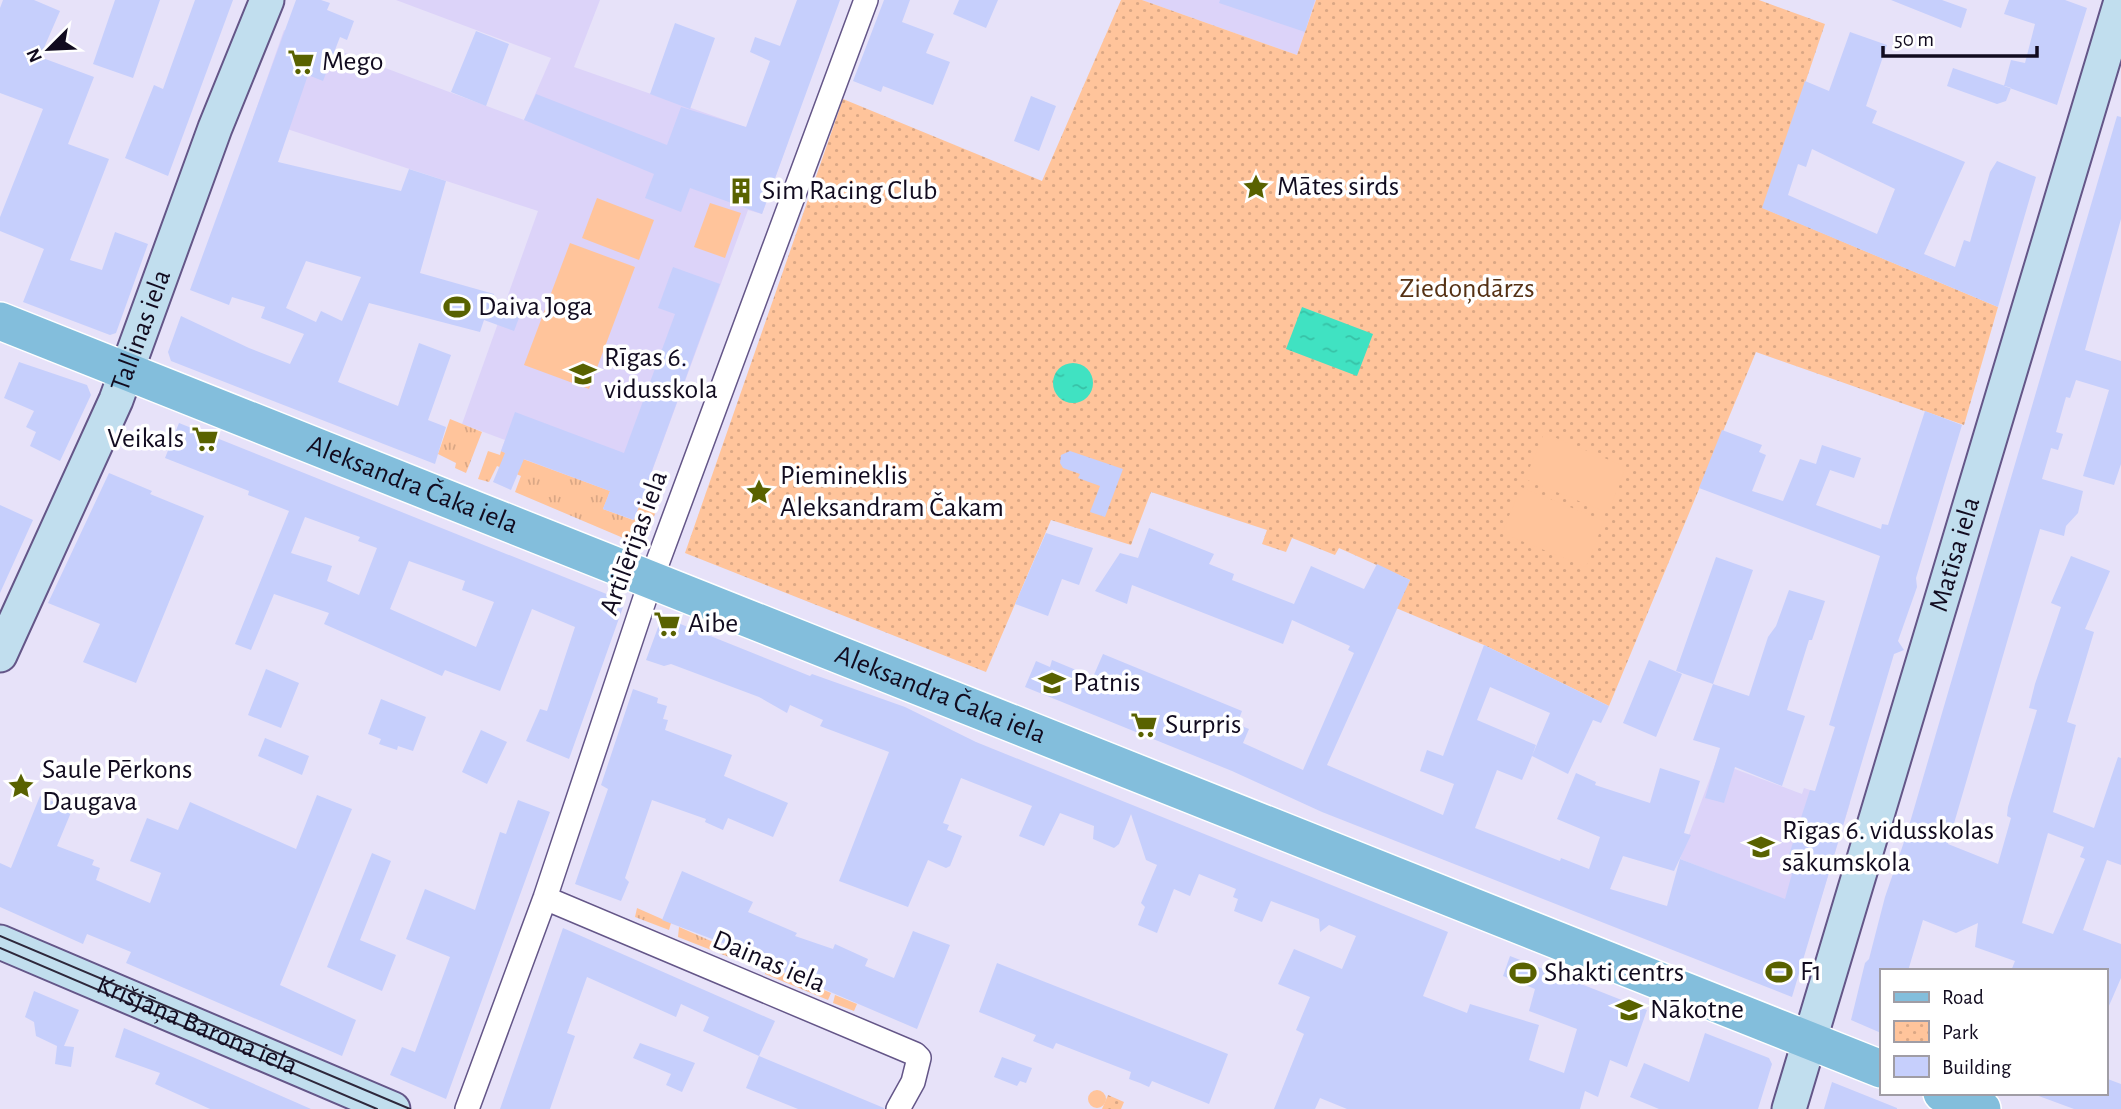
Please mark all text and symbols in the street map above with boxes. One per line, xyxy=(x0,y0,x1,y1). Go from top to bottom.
north arrow xyxy=(14,14,84,84)
scale bar xyxy=(1883,14,2037,58)
text: 50 m xyxy=(1894,29,1934,50)
text: N xyxy=(23,45,46,65)
supermarket icon: Mego xyxy=(286,47,316,77)
place label: Mego xyxy=(322,48,384,76)
place icon: Mātes sirds xyxy=(1241,172,1271,202)
place label: Mātes sirds xyxy=(1277,173,1399,201)
building icon: Sim Racing Club xyxy=(726,176,756,206)
place label: Sim Racing Club xyxy=(762,177,937,205)
street label: Tallinas iela xyxy=(106,266,176,395)
park label: Ziedoņdārzs xyxy=(1400,275,1535,304)
sports icon: Daiva Joga xyxy=(442,292,472,322)
place label: Daiva Joga xyxy=(478,293,593,321)
place label: Rīgas 6. vidusskola xyxy=(604,344,718,404)
school or university icon: Rīgas 6. vidusskola xyxy=(568,359,598,389)
supermarket icon: Veikals xyxy=(190,424,220,454)
place label: Veikals xyxy=(107,425,184,453)
street label: Aleksandra Čaka iela xyxy=(303,431,522,539)
place label: Piemineklis Aleksandram Čakam xyxy=(780,462,1004,522)
street label: Artilērijas iela xyxy=(595,467,673,619)
place icon: Piemineklis Aleksandram Čakam xyxy=(744,477,774,507)
street label: Matīsa iela xyxy=(1925,494,1986,615)
supermarket icon: Aibe xyxy=(652,609,682,639)
place label: Aibe xyxy=(688,610,738,638)
street label: Aleksandra Čaka iela xyxy=(831,641,1050,749)
school or university icon: Patnis xyxy=(1037,668,1067,698)
place label: Patnis xyxy=(1073,669,1140,697)
supermarket icon: Surpris xyxy=(1129,710,1159,740)
place label: Surpris xyxy=(1165,711,1241,739)
place label: Saule Pērkons Daugava xyxy=(42,756,192,816)
place icon: Saule Pērkons Daugava xyxy=(6,771,36,801)
place label: Rīgas 6. vidusskolas sākumskola xyxy=(1782,817,1994,877)
school or university icon: Rīgas 6. vidusskolas sākumskola xyxy=(1746,832,1776,862)
street label: Dainas iela xyxy=(708,926,830,998)
sports icon: F1 xyxy=(1764,957,1794,987)
sports icon: Shakti centrs xyxy=(1508,958,1538,988)
place label: F1 xyxy=(1800,958,1822,986)
place label: Shakti centrs xyxy=(1544,959,1684,987)
legend xyxy=(1880,969,2107,1095)
street label: Krišjāņa Barona iela xyxy=(92,971,301,1081)
text: Road xyxy=(1942,987,1984,1008)
school or university icon: Nākotne xyxy=(1614,995,1644,1025)
place label: Nākotne xyxy=(1650,996,1744,1024)
text: Park xyxy=(1942,1022,1979,1043)
text: Building xyxy=(1942,1057,2012,1078)

